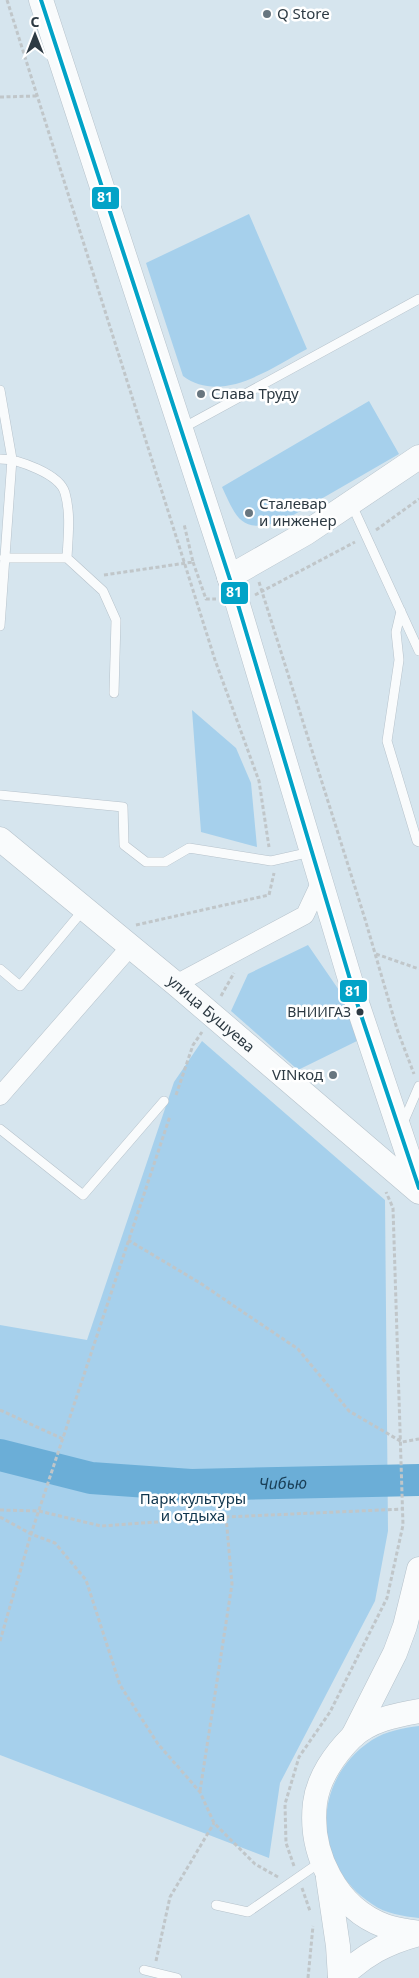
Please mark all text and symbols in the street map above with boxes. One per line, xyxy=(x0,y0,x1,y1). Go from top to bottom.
place label: Q Store xyxy=(277,3,330,23)
marker: Q Store xyxy=(261,8,273,20)
north arrow xyxy=(10,10,60,60)
text: С xyxy=(30,12,40,31)
line badge: 81 xyxy=(91,186,120,210)
text: 81 xyxy=(97,187,113,206)
place label: Слава Труду xyxy=(211,383,299,403)
marker: Слава Труду xyxy=(195,388,207,400)
place label: Сталевар и инженер xyxy=(259,493,337,530)
marker: Сталевар и инженер xyxy=(243,507,255,519)
line badge: 81 xyxy=(220,581,249,605)
text: 81 xyxy=(226,582,242,601)
street label: улица Бушуева xyxy=(164,970,259,1056)
line badge: 81 xyxy=(339,979,368,1003)
text: 81 xyxy=(345,981,361,1000)
place label: ВНИИГАЗ xyxy=(287,1002,351,1021)
marker: ВНИИГАЗ xyxy=(355,1007,365,1017)
place label: VINкод xyxy=(272,1064,323,1084)
marker: VINкод xyxy=(327,1069,339,1081)
water label: Чибью xyxy=(258,1471,307,1495)
park label: Парк культуры и отдыха xyxy=(140,1488,246,1525)

